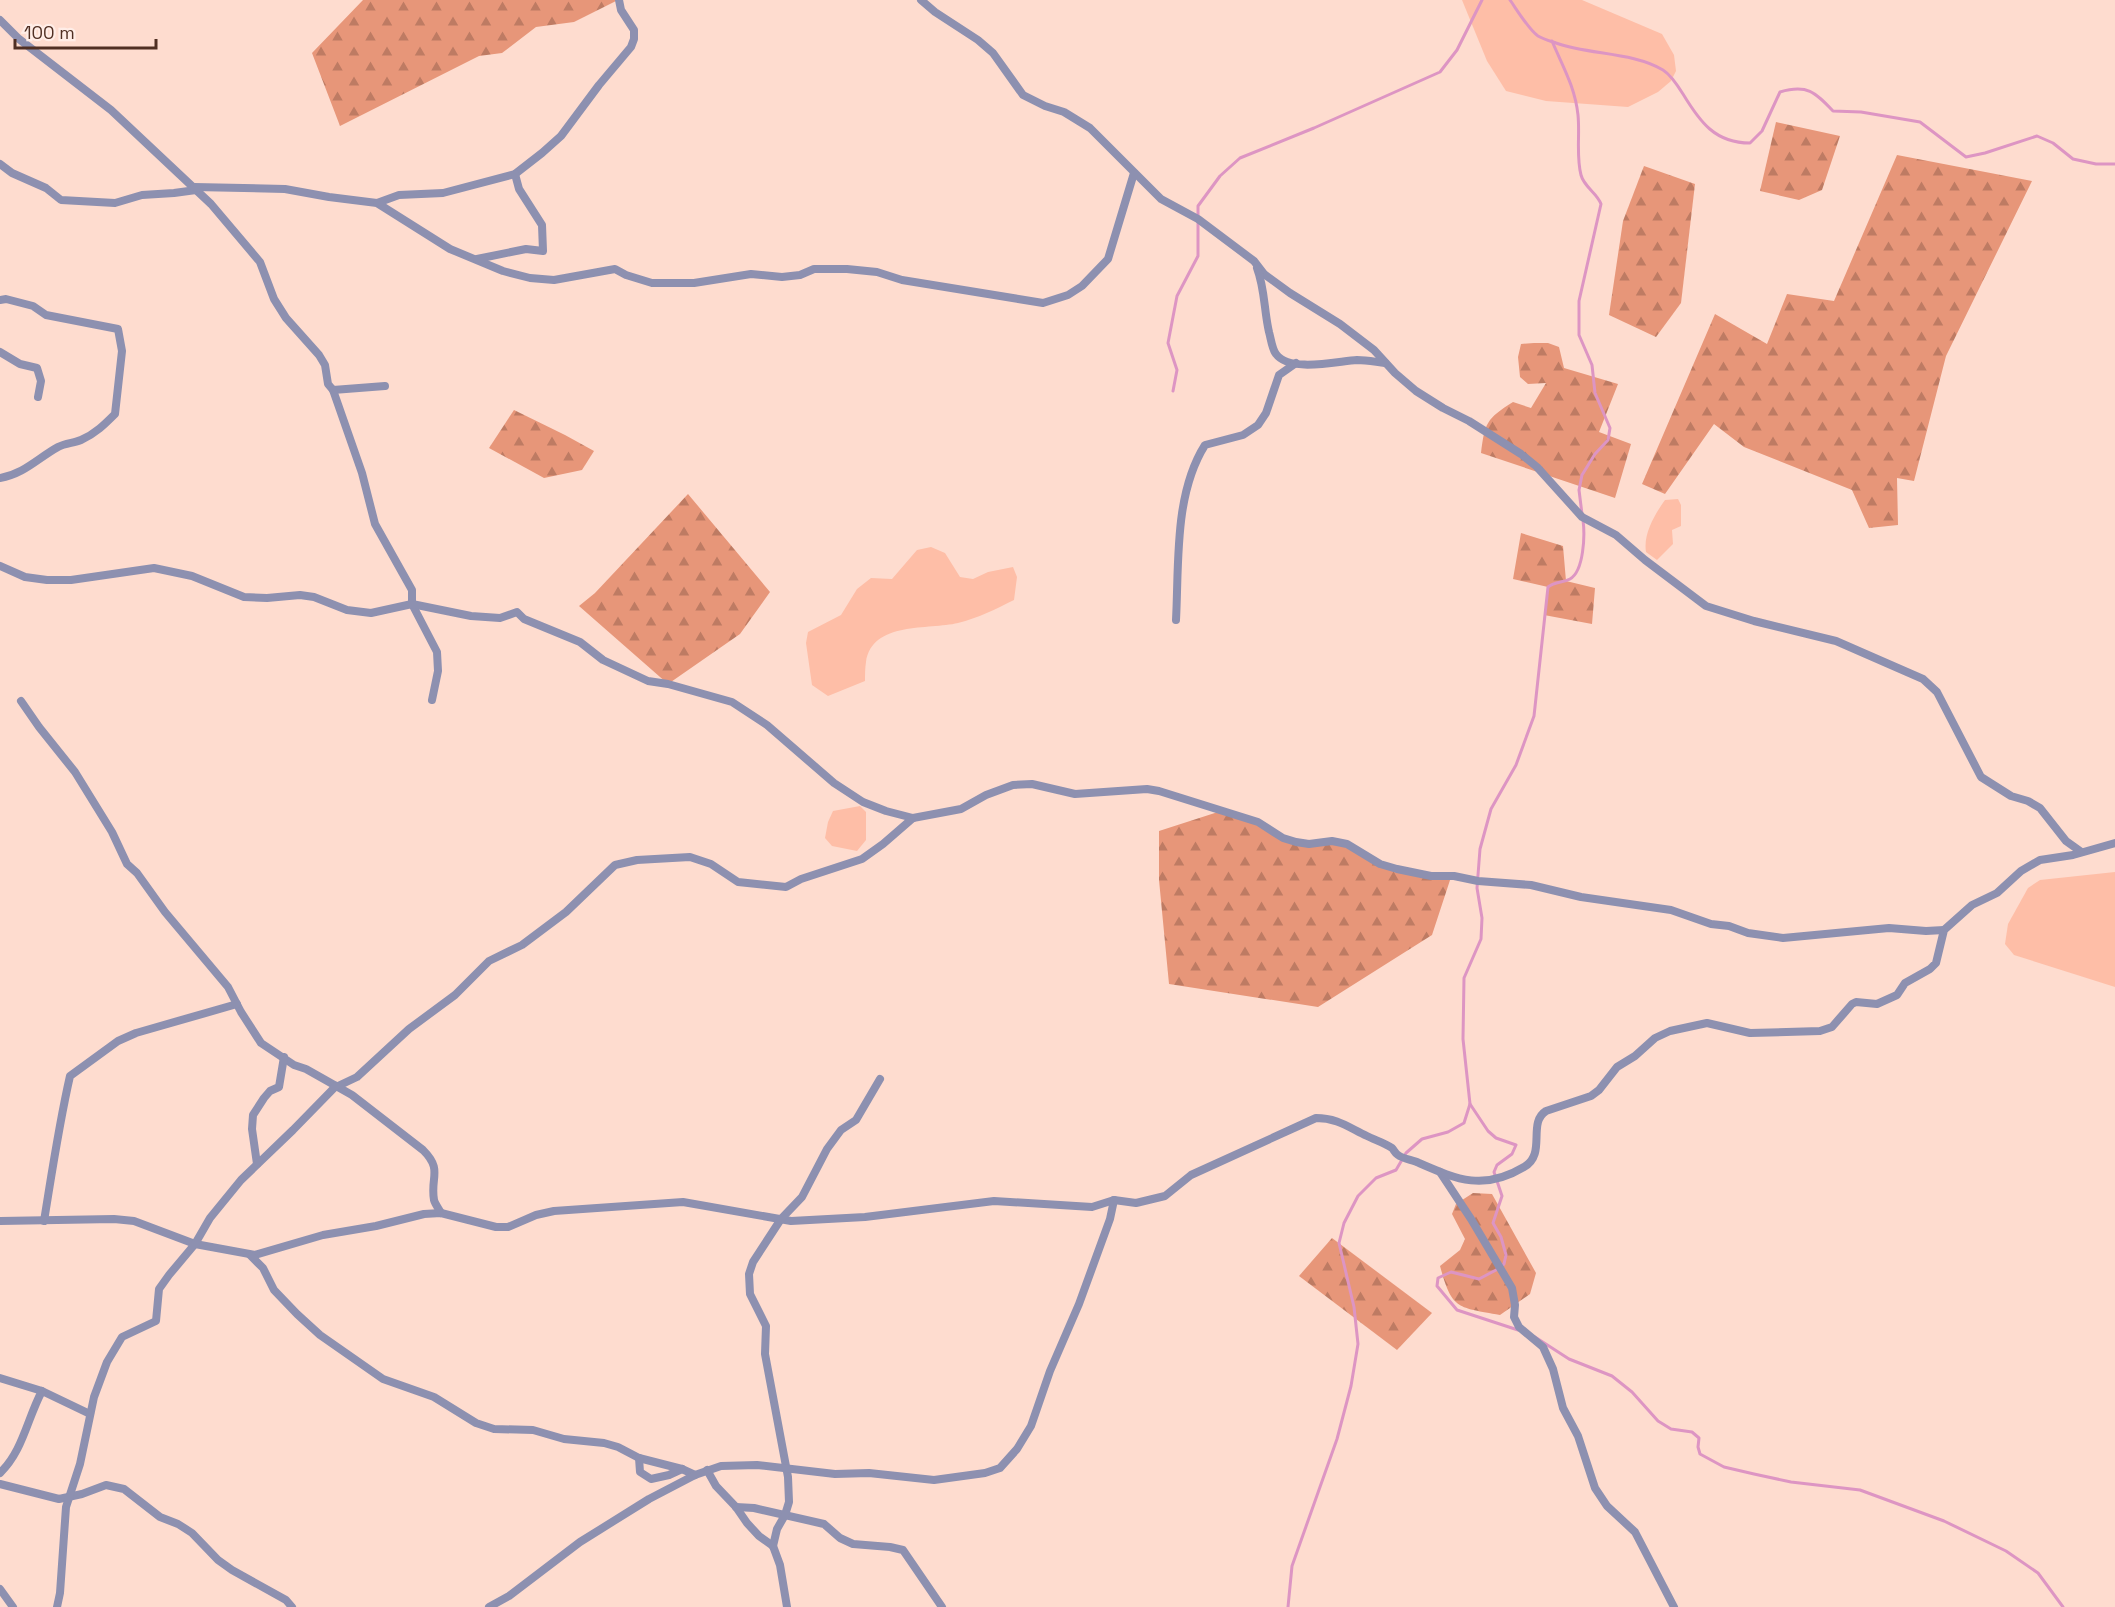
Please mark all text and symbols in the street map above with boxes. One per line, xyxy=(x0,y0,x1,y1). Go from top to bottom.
scale bar xyxy=(15,12,156,50)
text: 100 m xyxy=(24,21,75,44)

